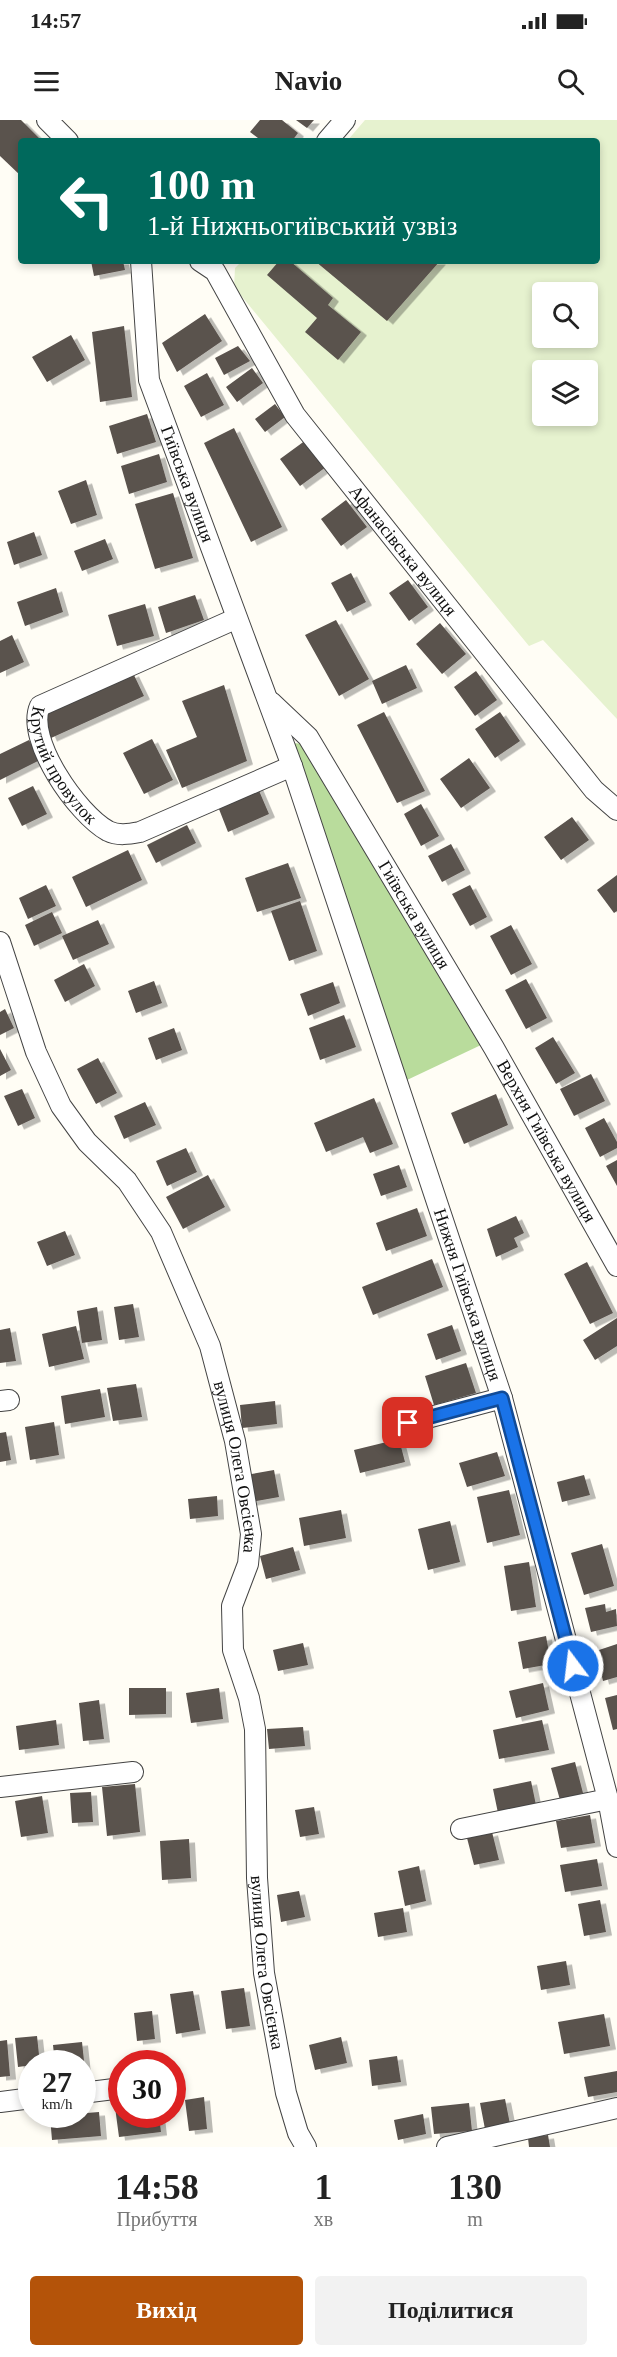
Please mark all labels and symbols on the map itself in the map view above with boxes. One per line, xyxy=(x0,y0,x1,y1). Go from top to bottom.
street label: Гиївська вулиця xyxy=(157,423,218,545)
street label: Афанасівська вулиця xyxy=(345,481,461,620)
street label: Крутий провулок xyxy=(27,704,101,828)
street label: Гиївська вулиця xyxy=(374,857,454,972)
street label: Верхня Гиївська вулиця xyxy=(493,1056,600,1226)
street label: Нижня Гиївська вулиця xyxy=(430,1206,506,1383)
street label: вулиця Олега Овсієнка xyxy=(210,1379,261,1554)
pin xyxy=(382,1397,433,1448)
position arrow xyxy=(541,1634,605,1698)
street label: вулиця Олега Овсієнка xyxy=(247,1875,288,2051)
speed limit sign: 30 xyxy=(108,2050,186,2128)

